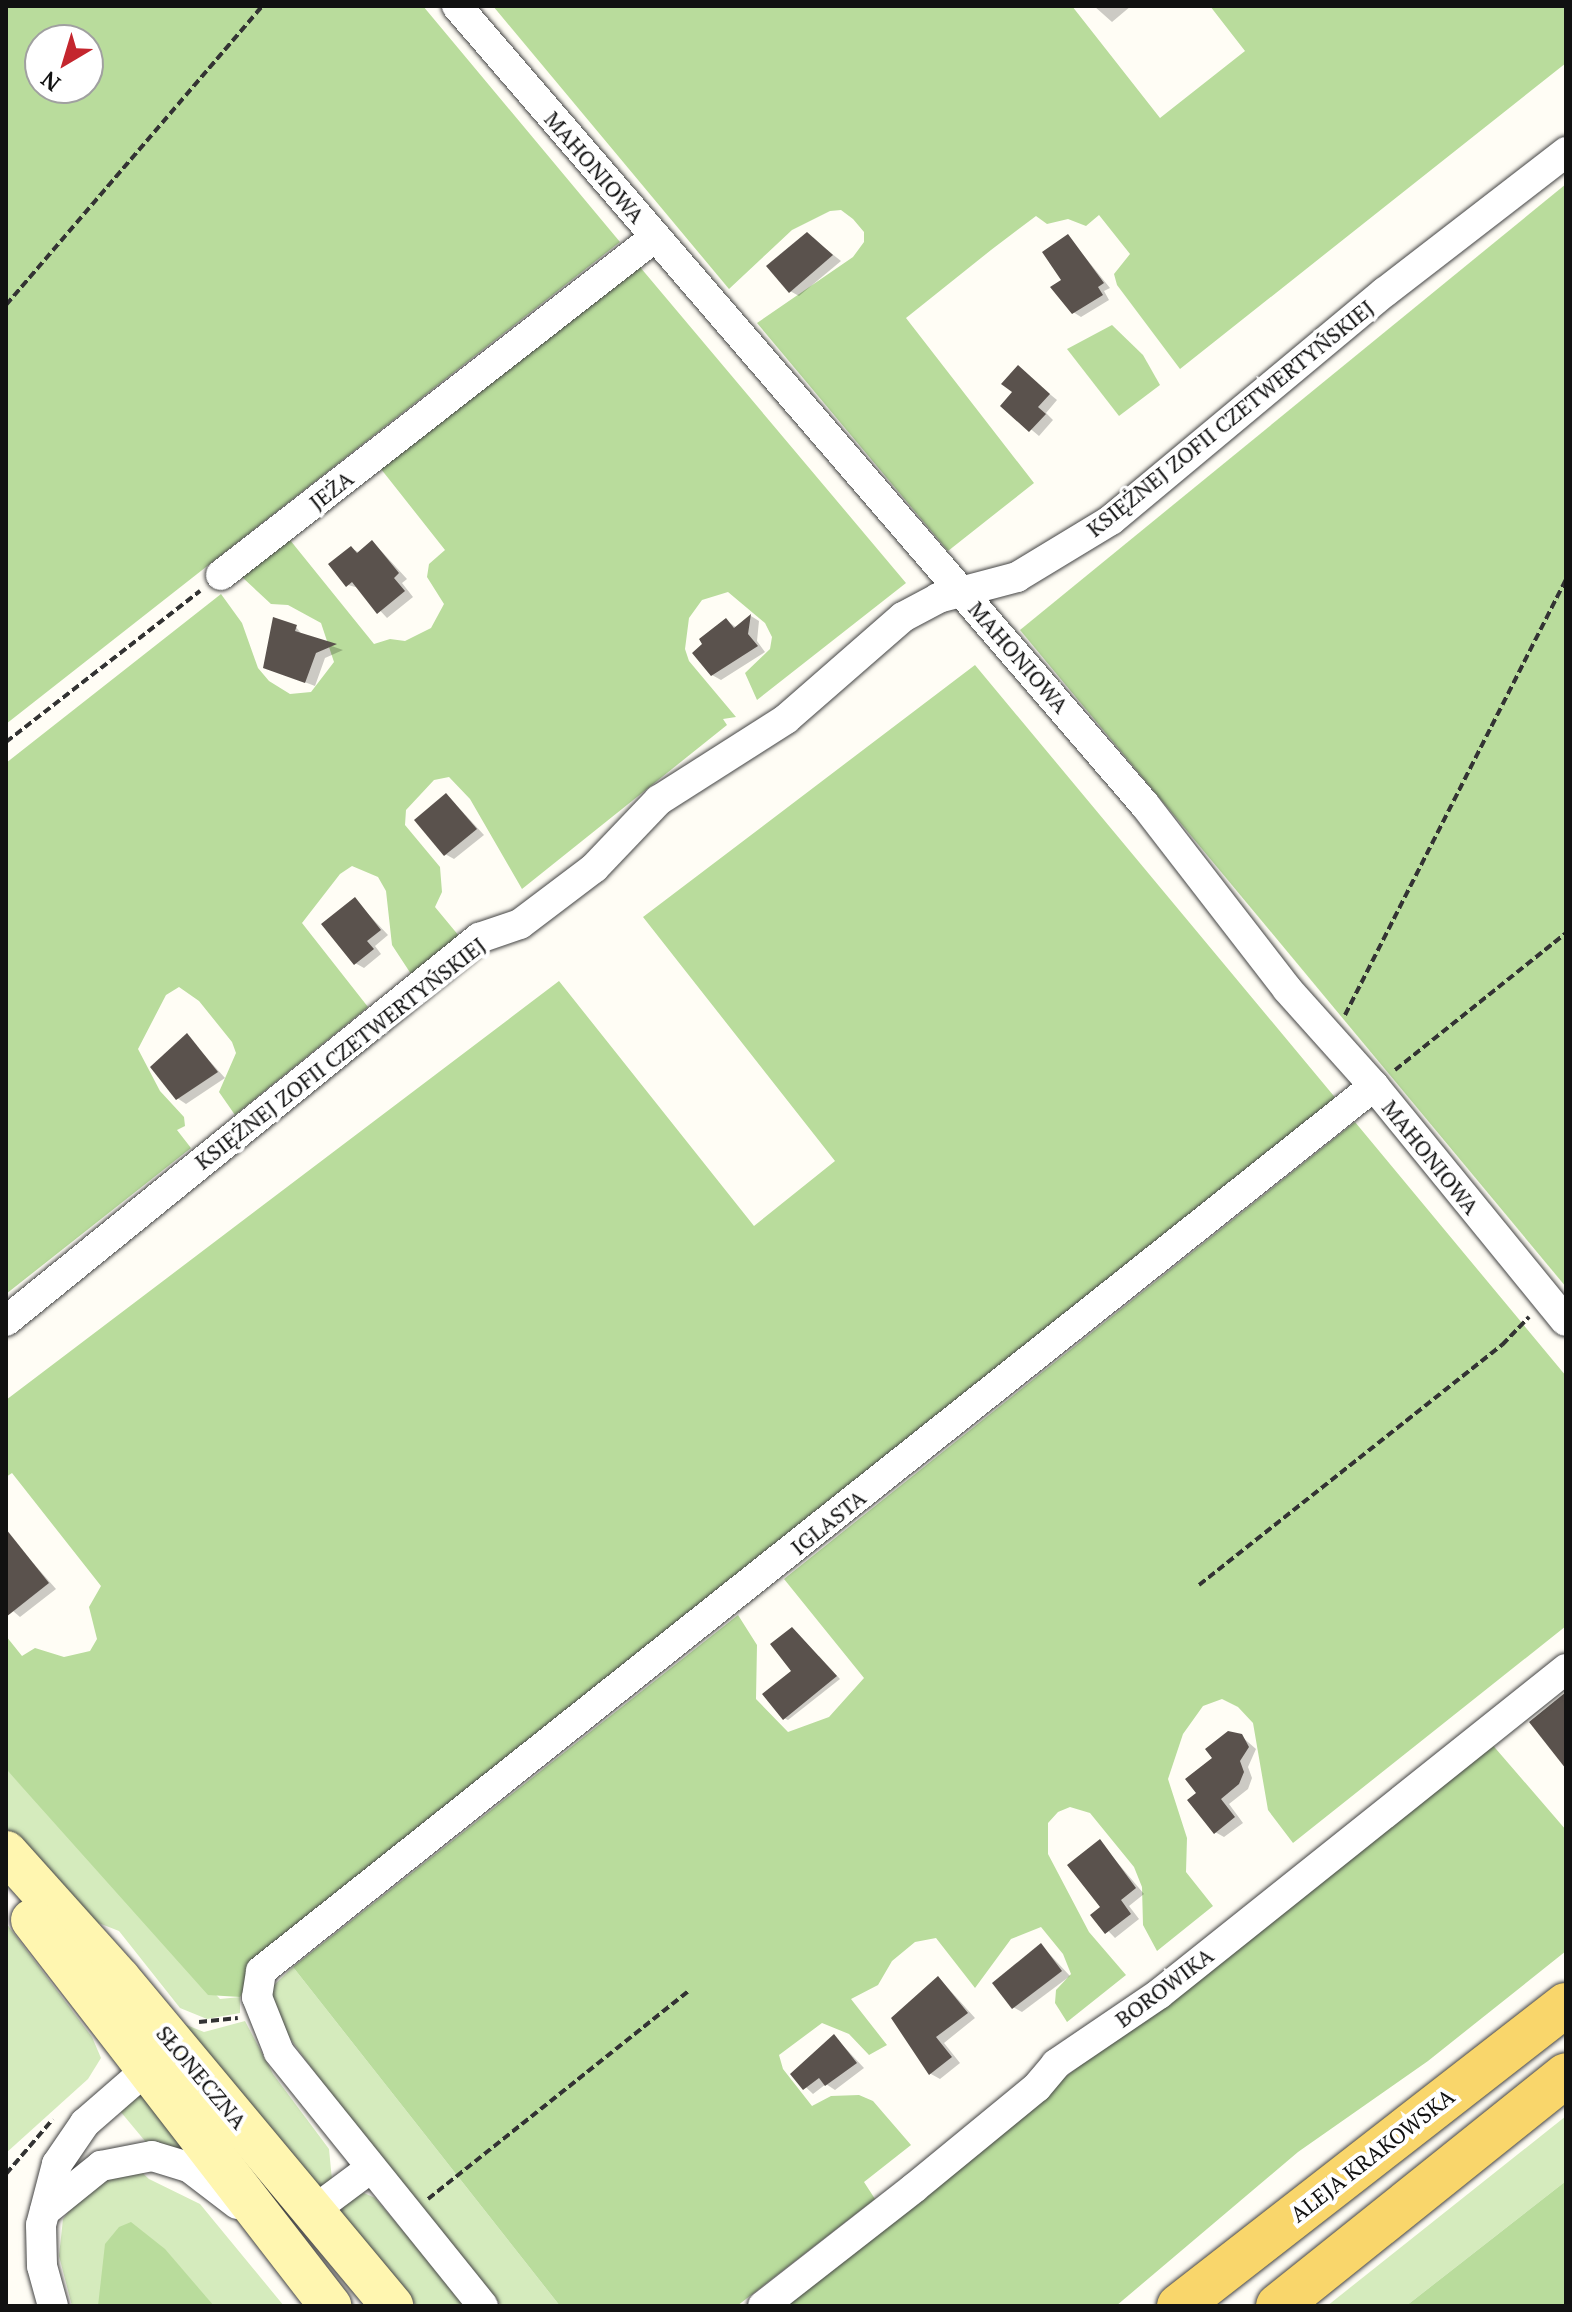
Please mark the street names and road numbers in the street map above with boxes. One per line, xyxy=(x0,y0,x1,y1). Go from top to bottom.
street label: MAHONIOWA xyxy=(539,106,651,228)
street label: KSIĘŻNEJ ZOFII CZETWERTYŃSKIEJ xyxy=(1081,294,1379,542)
street label: JEŻA xyxy=(304,465,358,515)
street label: MAHONIOWA xyxy=(963,596,1075,718)
street label: KSIĘŻNEJ ZOFII CZETWERTYŃSKIEJ xyxy=(189,931,491,1175)
street label: MAHONIOWA xyxy=(1377,1095,1485,1219)
street label: IGLASTA xyxy=(785,1484,871,1560)
street label: BOROWIKA xyxy=(1110,1942,1218,2032)
street label: SŁONECZNA xyxy=(151,2020,253,2134)
street label: ALEJA KRAKOWSKA xyxy=(1285,2083,1459,2227)

